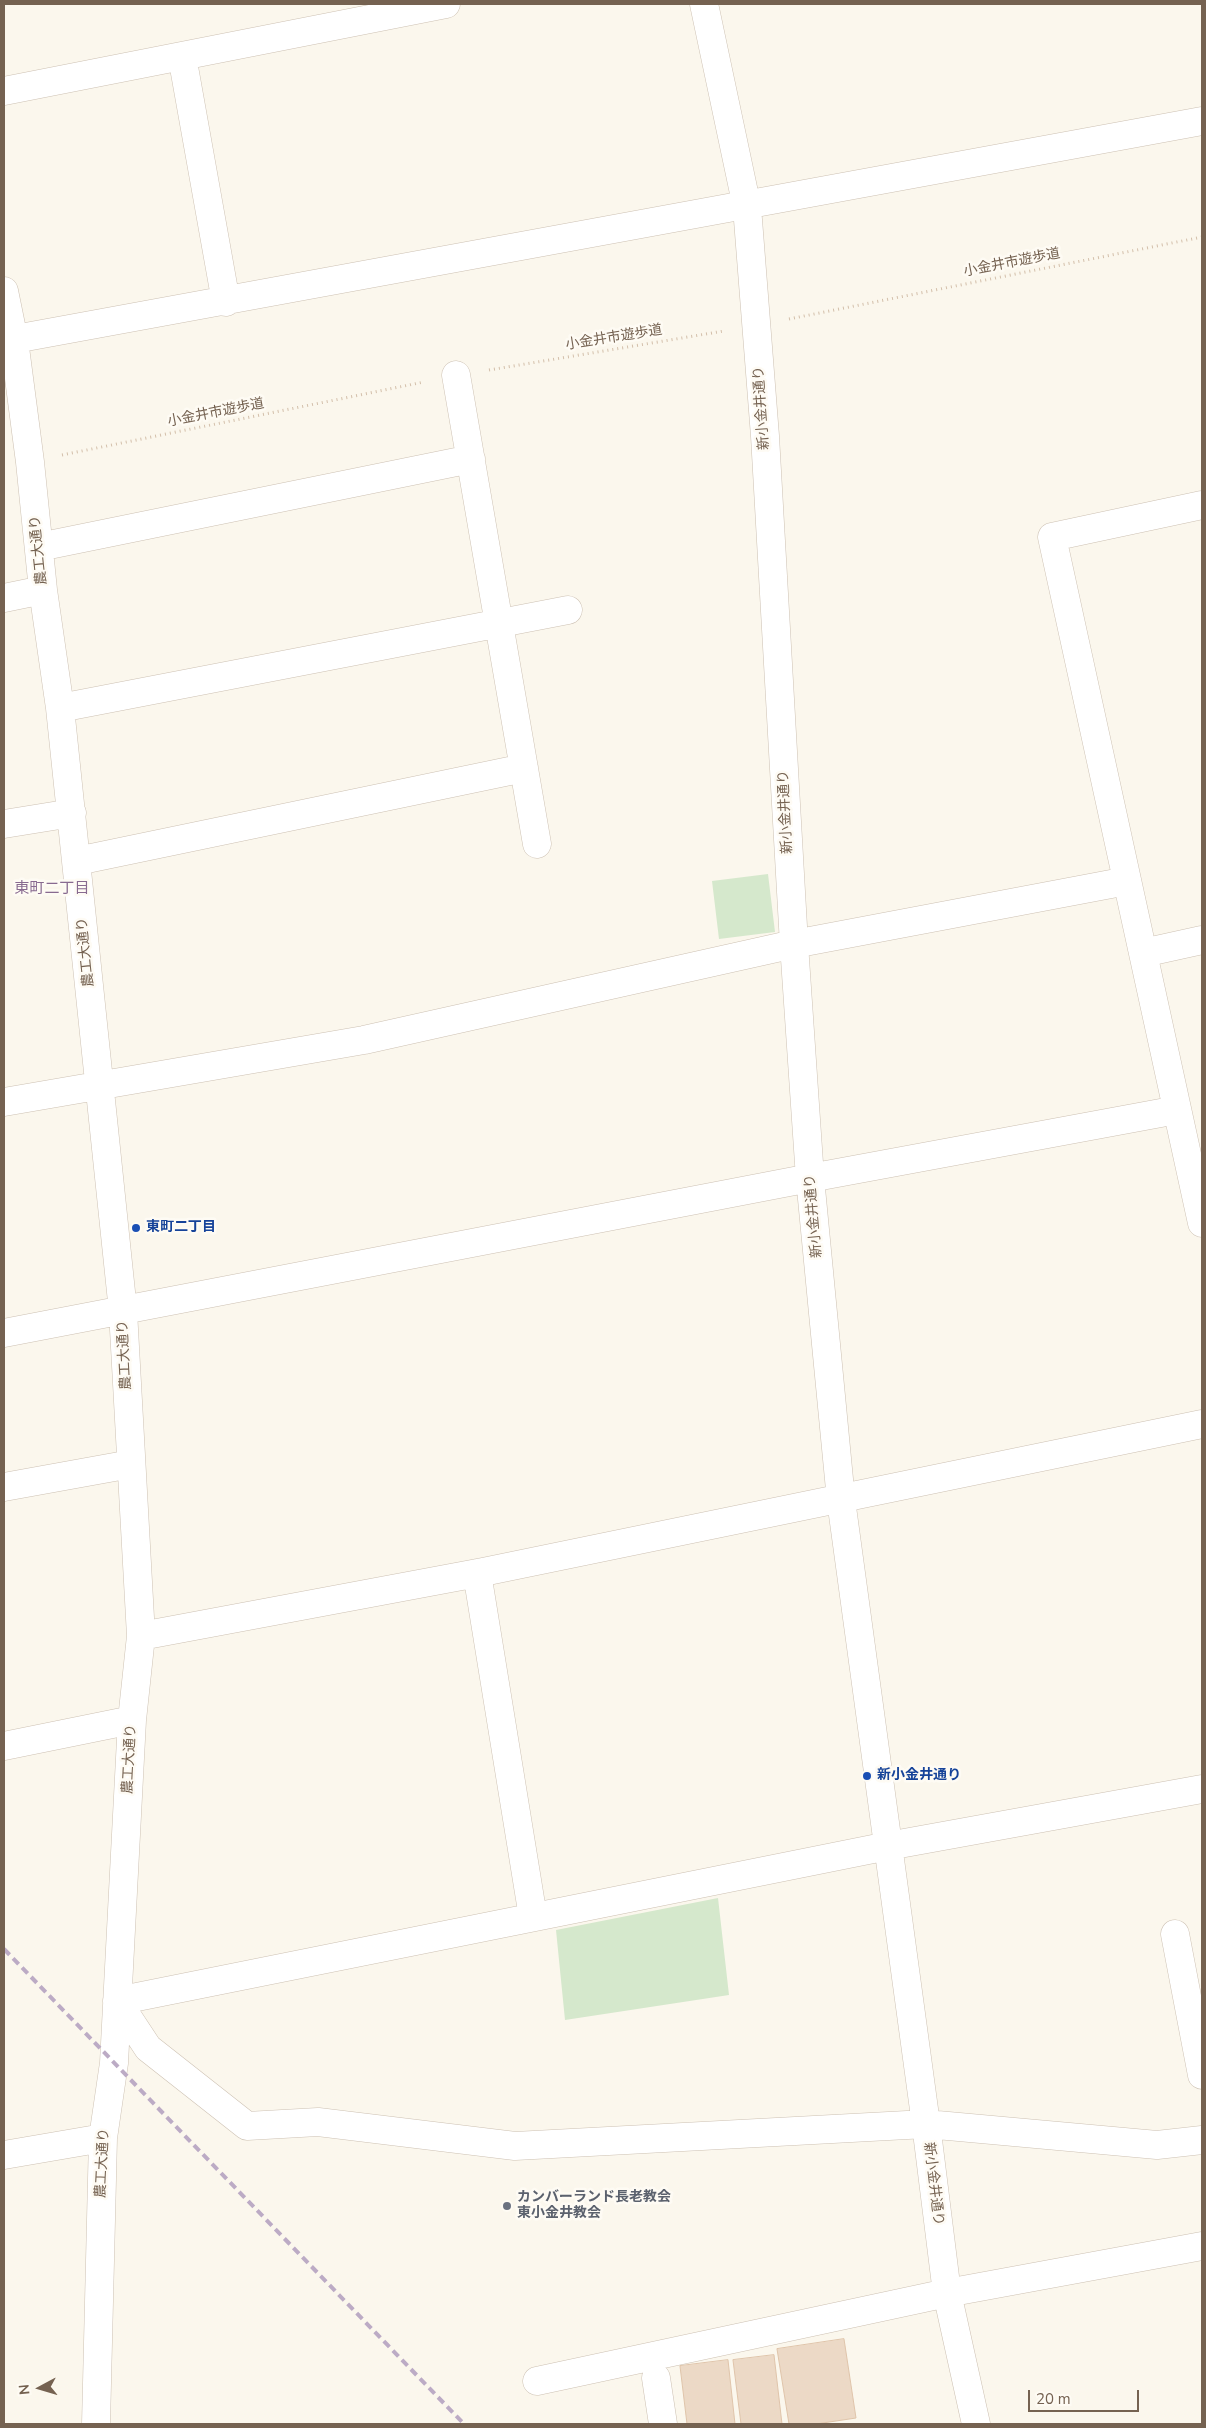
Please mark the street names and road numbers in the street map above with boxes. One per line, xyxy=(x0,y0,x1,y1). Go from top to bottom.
street label: 小金井市遊歩道 xyxy=(962,245,1062,281)
street label: 小金井市遊歩道 xyxy=(564,322,664,354)
street label: 新小金井通り xyxy=(751,366,773,450)
street label: 小金井市遊歩道 xyxy=(166,395,266,431)
street label: 農工大通り xyxy=(27,514,51,586)
street label: 新小金井通り xyxy=(775,770,797,854)
street label: 農工大通り xyxy=(74,916,98,988)
street label: 新小金井通り xyxy=(802,1173,826,1259)
street label: 農工大通り xyxy=(115,1320,135,1390)
street label: 農工大通り xyxy=(120,1724,140,1794)
street label: 農工大通り xyxy=(93,2128,113,2198)
street label: 新小金井通り xyxy=(920,2141,946,2227)

